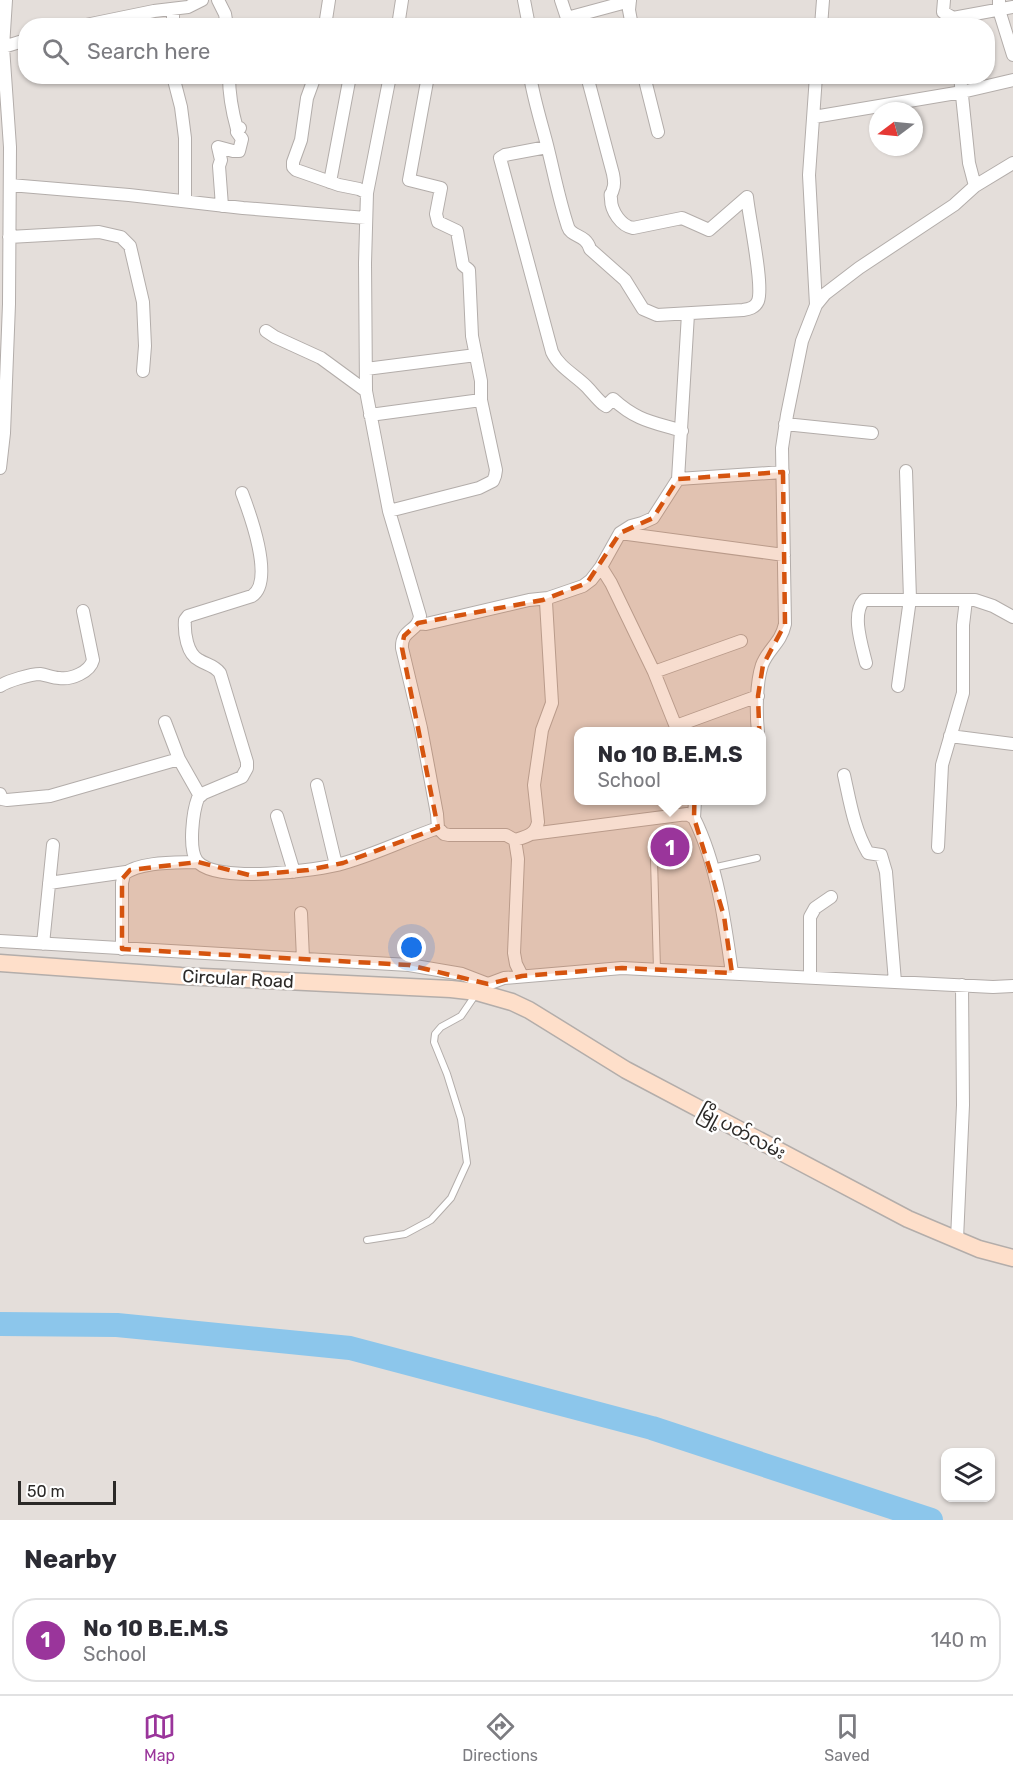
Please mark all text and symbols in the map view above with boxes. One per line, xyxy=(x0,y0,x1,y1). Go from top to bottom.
search box xyxy=(18,18,995,84)
icon: search xyxy=(39,35,72,68)
text: Search here xyxy=(87,38,210,65)
north arrow xyxy=(869,102,923,156)
popup xyxy=(574,727,766,805)
text: No 10 B.E.M.S xyxy=(597,741,743,768)
text: School xyxy=(597,768,661,792)
pin: 1 xyxy=(650,824,690,870)
your location xyxy=(397,933,426,962)
street label: Circular Road xyxy=(182,965,294,993)
street label: မြို့ပတ်လမ်း xyxy=(693,1097,791,1168)
map controls xyxy=(941,1448,995,1502)
button: layers xyxy=(941,1448,995,1502)
scale bar xyxy=(18,1478,116,1506)
text: 50 m xyxy=(27,1482,65,1501)
text: Nearby xyxy=(24,1544,117,1575)
text: No 10 B.E.M.S xyxy=(83,1615,228,1642)
text: 1 xyxy=(41,1628,50,1652)
text: 140 m xyxy=(931,1628,987,1652)
text: School xyxy=(83,1642,146,1666)
tab: Map xyxy=(143,1710,176,1765)
tab: Directions xyxy=(462,1710,538,1765)
tab: Saved xyxy=(824,1710,870,1765)

